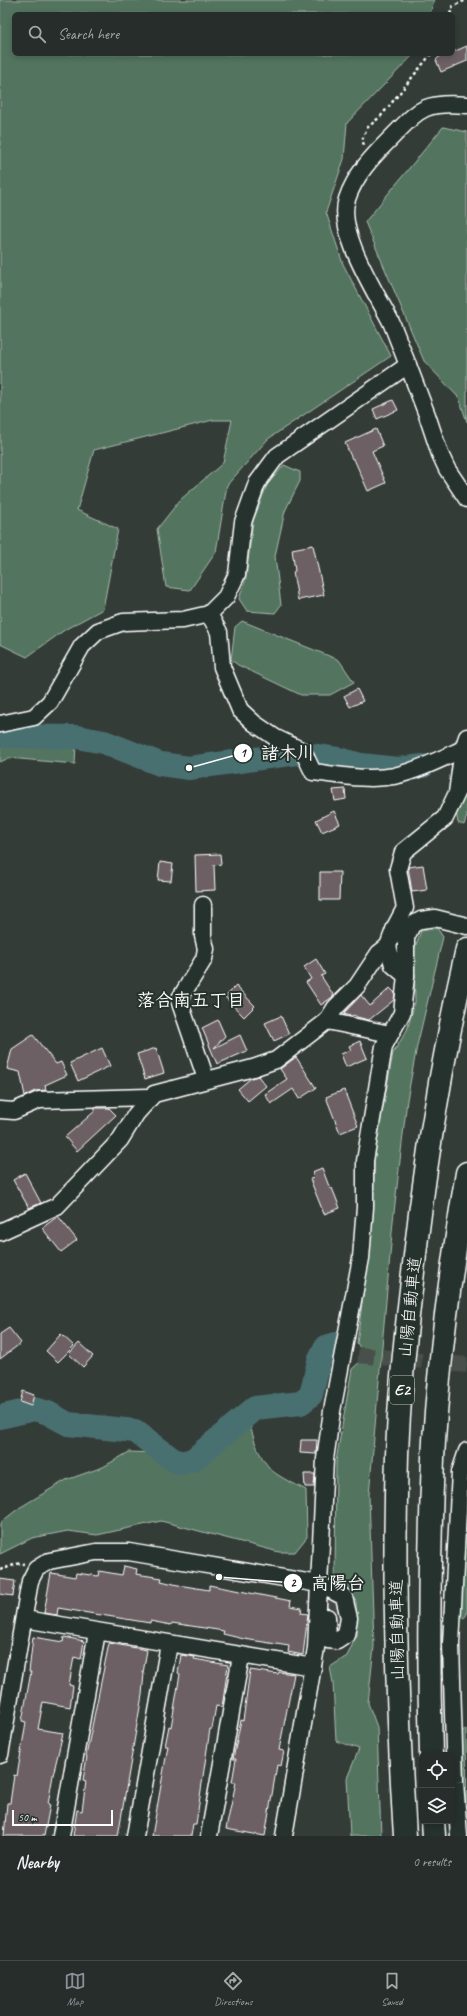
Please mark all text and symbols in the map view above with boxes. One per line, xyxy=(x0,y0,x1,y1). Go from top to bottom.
search box xyxy=(12,12,455,56)
icon: search xyxy=(26,23,48,45)
text: Search here xyxy=(58,25,119,44)
callout: 諸木川 xyxy=(233,738,323,768)
text: 諸木川 xyxy=(261,742,315,764)
text: 1 xyxy=(240,745,247,761)
district label: 落合南五丁目 xyxy=(137,989,245,1011)
street label: 山陽自動車道 xyxy=(394,1255,426,1359)
road number: E2 xyxy=(390,1376,414,1404)
callout: 高陽台 xyxy=(283,1568,373,1598)
text: 高陽台 xyxy=(311,1572,365,1594)
text: 2 xyxy=(290,1575,297,1591)
street label: 山陽自動車道 xyxy=(386,1579,408,1681)
map controls xyxy=(419,1752,455,1824)
button: locate xyxy=(419,1752,455,1788)
button: layers xyxy=(419,1788,455,1824)
scale bar xyxy=(12,1808,113,1827)
text: 50 m xyxy=(18,1810,37,1824)
text: Nearby xyxy=(16,1852,59,1873)
text: 0 results xyxy=(413,1854,451,1870)
tab: Map xyxy=(64,1970,86,2008)
tab: Directions xyxy=(214,1970,253,2008)
tab: Saved xyxy=(381,1970,403,2008)

